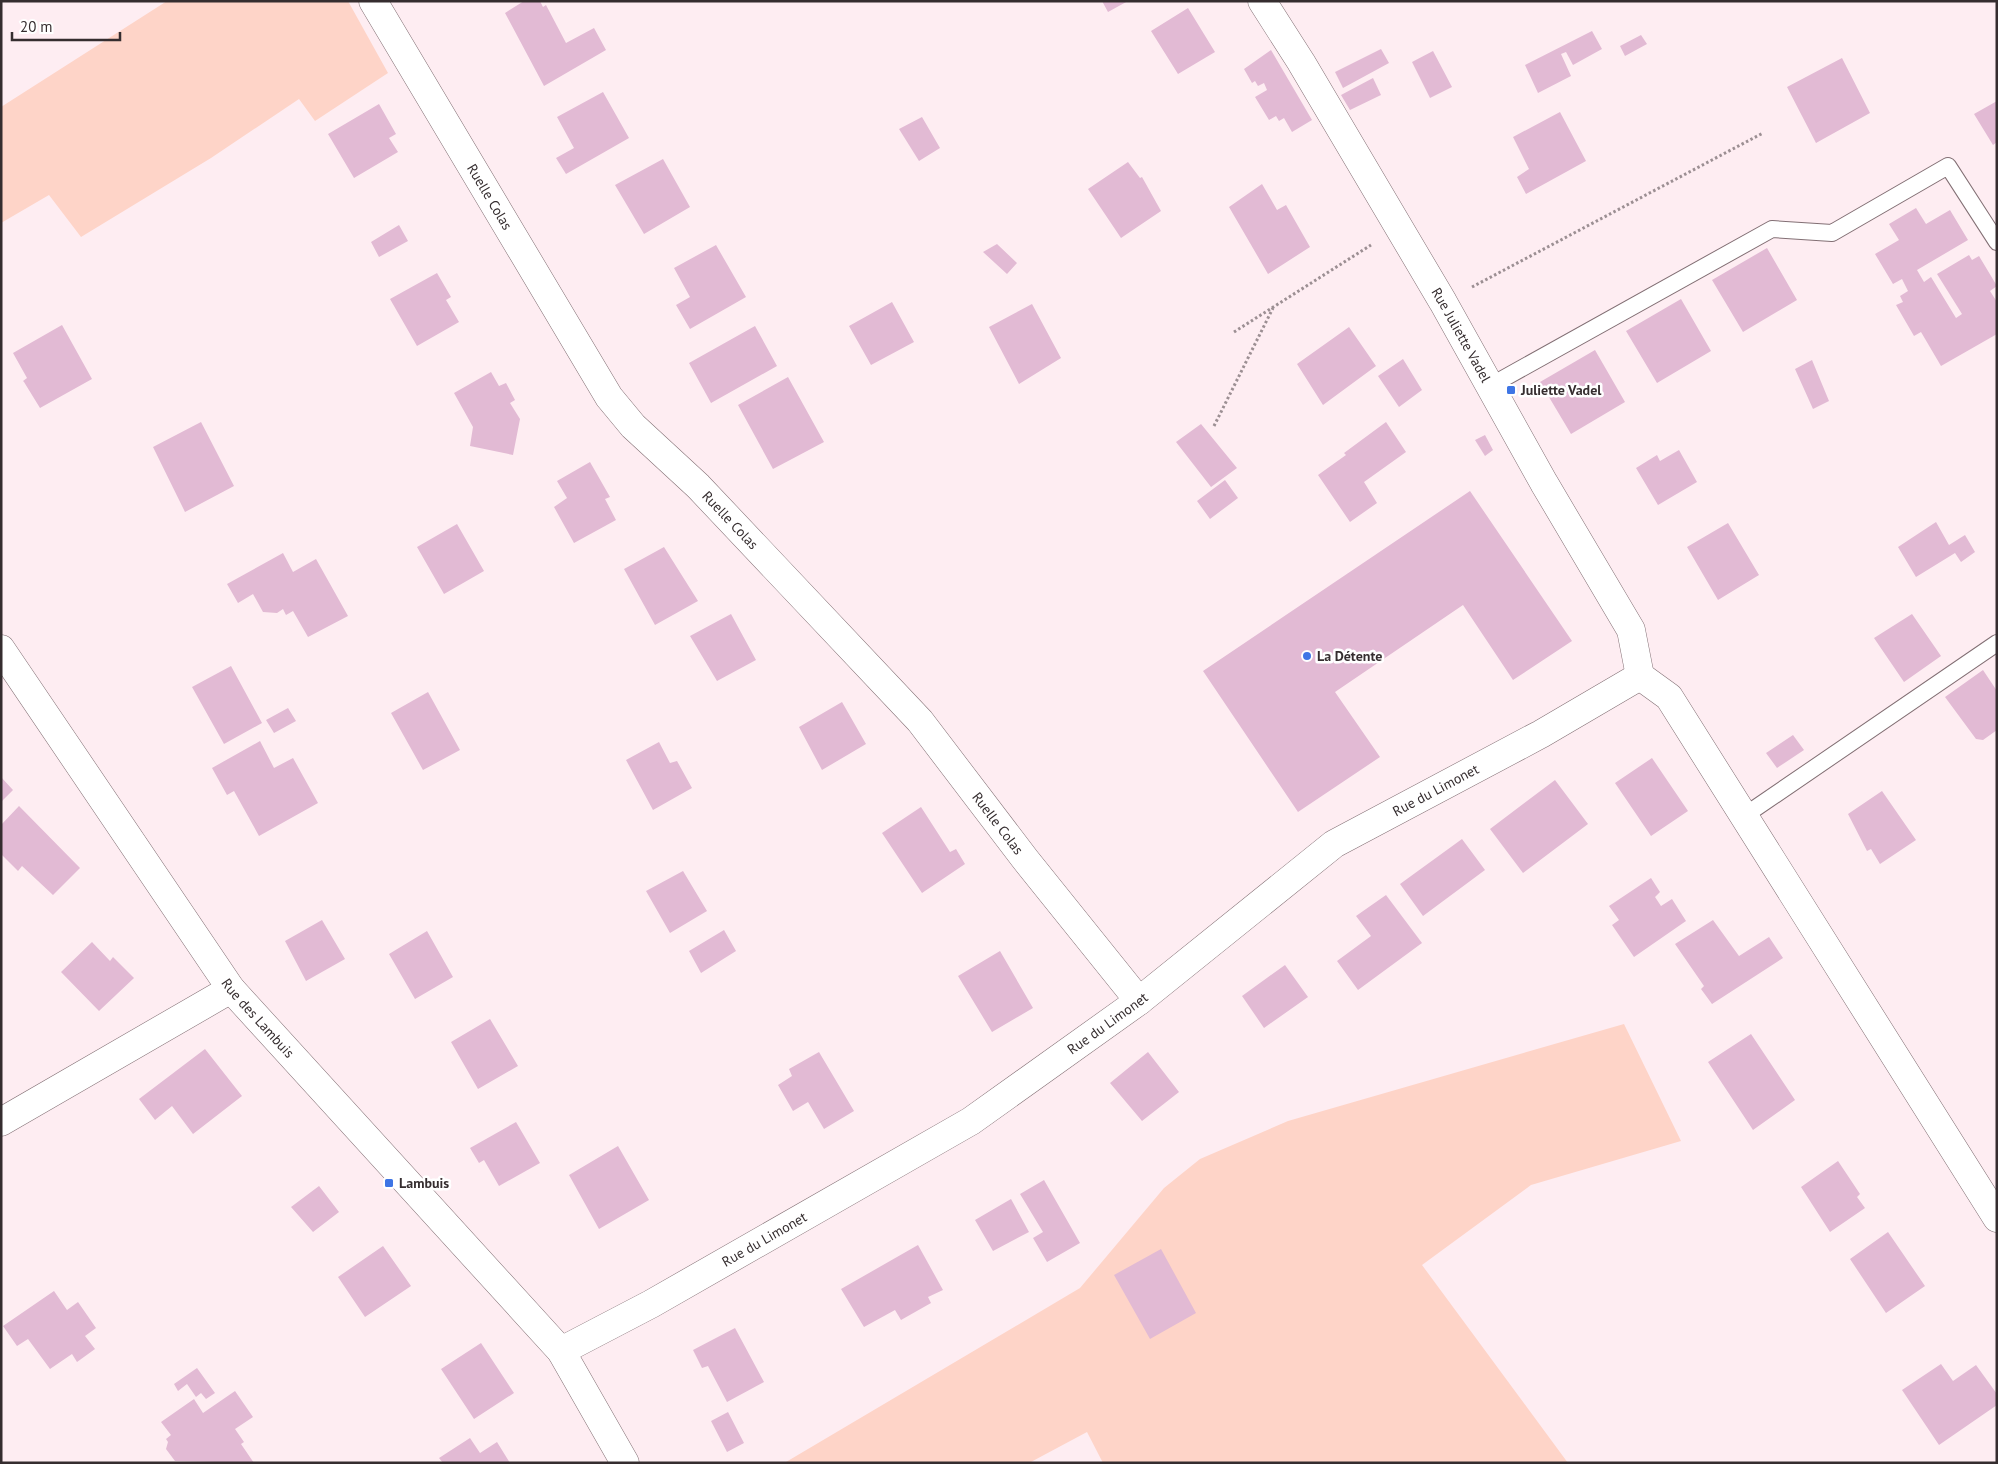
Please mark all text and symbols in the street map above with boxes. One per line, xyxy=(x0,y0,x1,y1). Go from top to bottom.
scale bar xyxy=(12,10,120,42)
text: 20 m xyxy=(20,17,53,36)
street label: Ruelle Colas xyxy=(463,160,516,233)
street label: Rue Juliette Vadel xyxy=(1427,284,1495,386)
place label: Juliette Vadel xyxy=(1520,381,1602,399)
marker: Juliette Vadel xyxy=(1505,384,1517,396)
street label: Ruelle Colas xyxy=(698,487,762,553)
place label: La Détente xyxy=(1317,647,1382,665)
marker: La Détente xyxy=(1301,650,1313,662)
street label: Rue du Limonet xyxy=(1389,760,1482,820)
street label: Ruelle Colas xyxy=(968,789,1027,858)
street label: Rue des Lambuis xyxy=(217,975,298,1062)
street label: Rue du Limonet xyxy=(1064,988,1152,1058)
place label: Lambuis xyxy=(399,1174,449,1192)
marker: Lambuis xyxy=(383,1177,395,1189)
street label: Rue du Limonet xyxy=(719,1208,810,1271)

